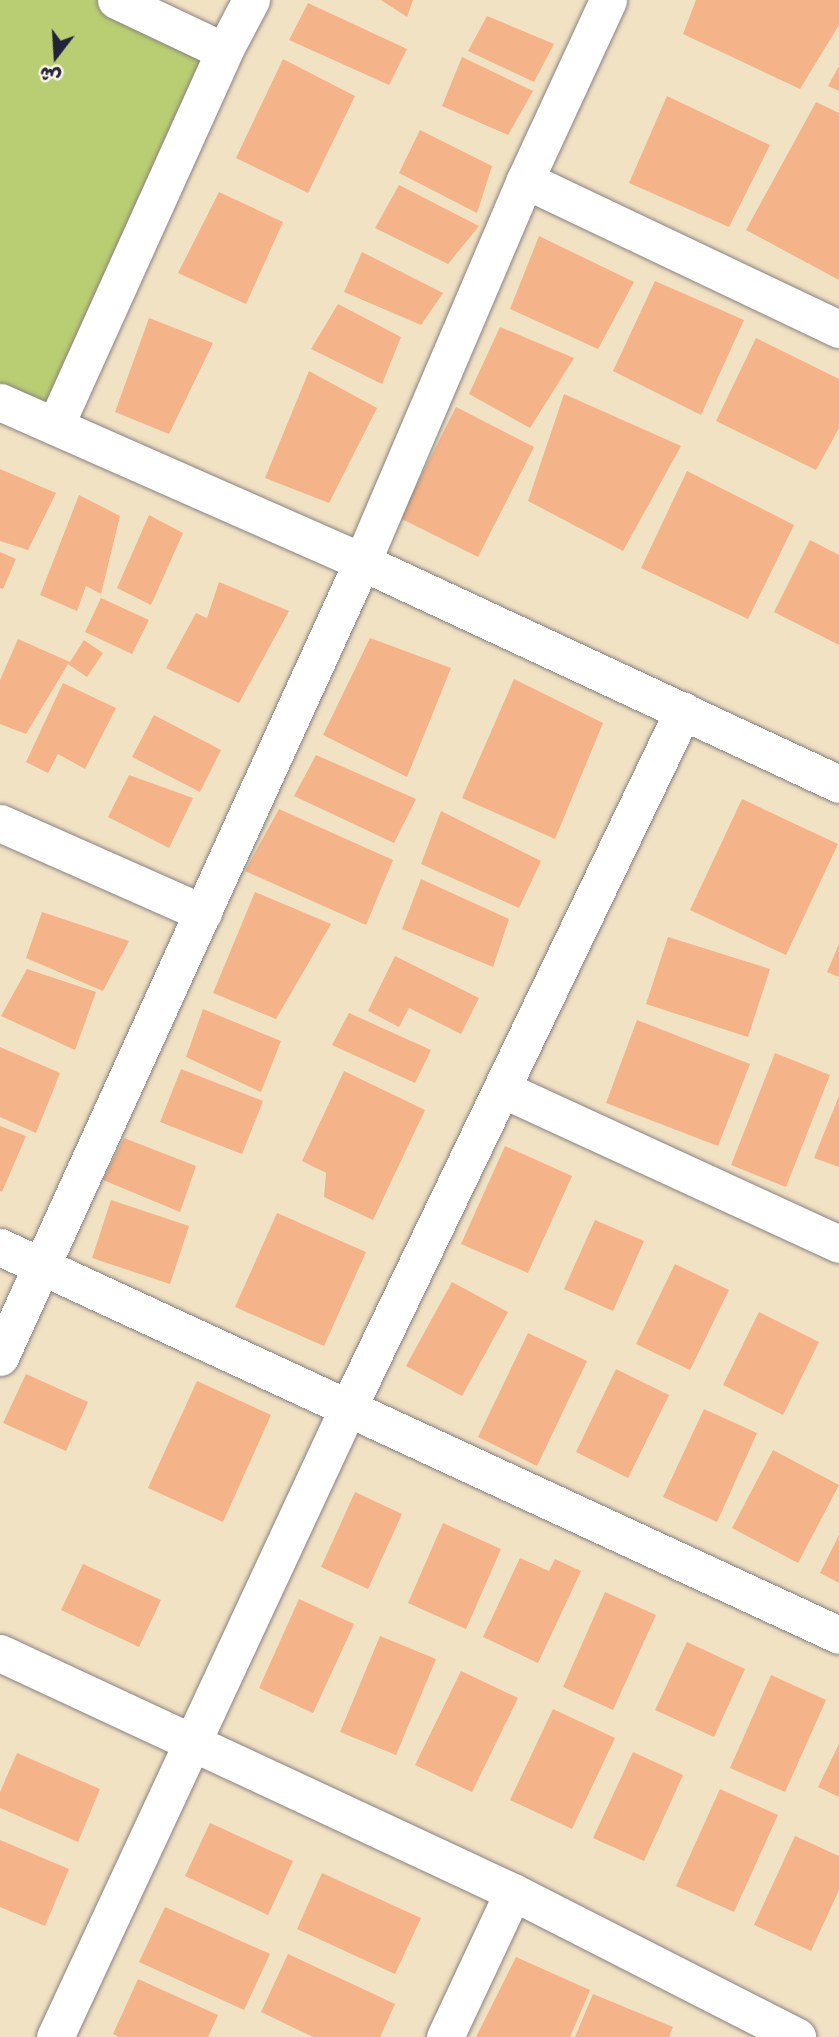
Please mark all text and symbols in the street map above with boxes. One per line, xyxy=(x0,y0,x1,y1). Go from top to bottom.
north arrow xyxy=(21,21,91,91)
text: ش xyxy=(36,62,63,91)

